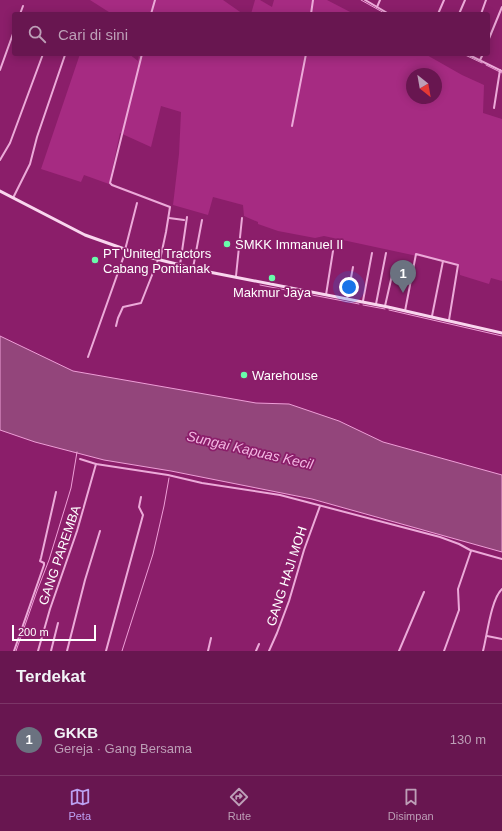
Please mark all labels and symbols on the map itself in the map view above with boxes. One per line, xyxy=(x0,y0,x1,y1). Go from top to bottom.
north arrow xyxy=(406,68,442,104)
place label: SMKK Immanuel II xyxy=(235,237,343,252)
marker: SMKK Immanuel II xyxy=(222,239,232,249)
place label: PT United Tractors Cabang Pontianak xyxy=(103,246,212,276)
marker: PT United Tractors Cabang Pontianak xyxy=(90,255,100,265)
pin: 1 xyxy=(390,260,416,293)
marker: Makmur Jaya xyxy=(267,273,277,283)
your location xyxy=(339,277,359,297)
place label: Makmur Jaya xyxy=(233,285,312,300)
place label: Warehouse xyxy=(252,368,318,383)
marker: Warehouse xyxy=(239,370,249,380)
water label: Sungai Kapuas Kecil xyxy=(185,428,316,473)
street label: GANG PAREMBA xyxy=(35,503,84,607)
street label: GANG HAJI MOH xyxy=(263,524,310,628)
scale bar xyxy=(12,623,96,642)

